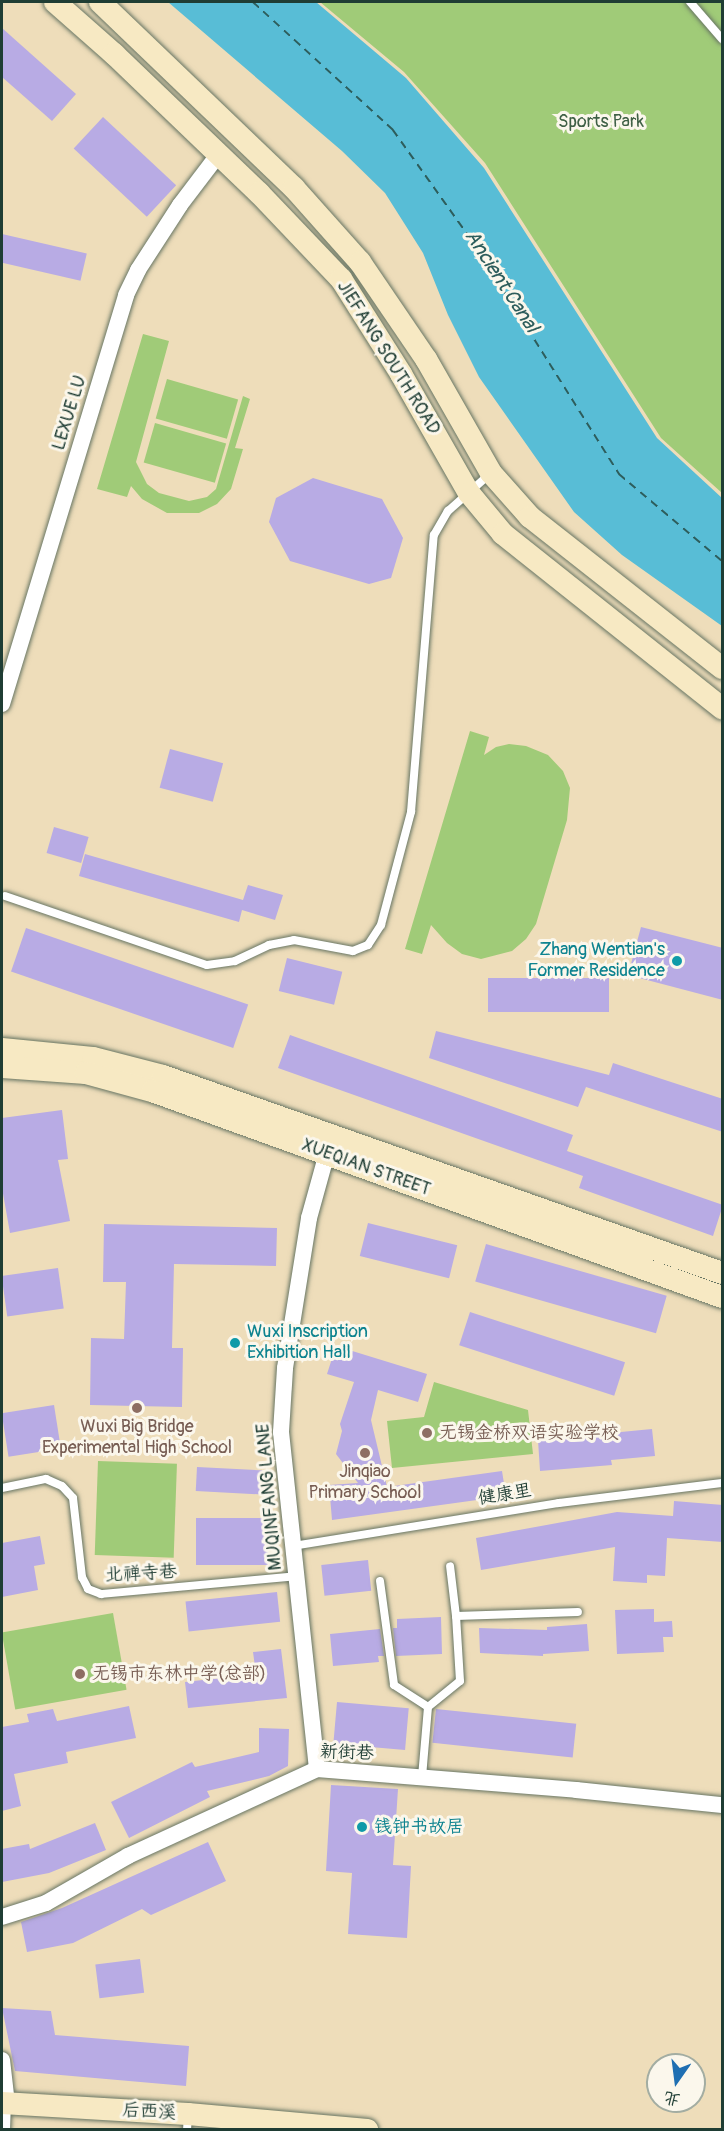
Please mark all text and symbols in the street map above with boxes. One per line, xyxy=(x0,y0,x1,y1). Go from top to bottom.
park label: Sports Park xyxy=(558,111,644,133)
water label: Ancient Canal xyxy=(460,225,544,337)
street label: JIEFANG SOUTH ROAD xyxy=(332,277,444,439)
street label: LEXUE LU xyxy=(48,373,92,453)
place label: Zhang Wentian's Former Residence xyxy=(528,940,665,982)
marker: Zhang Wentian's Former Residence xyxy=(670,954,684,968)
street label: XUEQIAN STREET xyxy=(299,1135,433,1201)
place label: Wuxi Inscription Exhibition Hall xyxy=(247,1322,368,1364)
marker: Wuxi Inscription Exhibition Hall xyxy=(228,1336,242,1350)
marker: Wuxi Big Bridge Experimental High School xyxy=(130,1401,144,1415)
place label: Wuxi Big Bridge Experimental High School xyxy=(42,1417,232,1460)
place label: 无锡金桥双语实验学校 xyxy=(439,1422,619,1444)
street label: MUQINFANG LANE xyxy=(253,1423,287,1571)
marker: 无锡金桥双语实验学校 xyxy=(420,1426,434,1440)
marker: Jinqiao Primary School xyxy=(358,1446,372,1460)
place label: Jinqiao Primary School xyxy=(309,1462,421,1504)
street label: 健康里 xyxy=(477,1480,533,1510)
street label: 北禅寺巷 xyxy=(104,1561,178,1587)
place label: 无锡市东林中学(总部) xyxy=(92,1663,266,1685)
marker: 无锡市东林中学(总部) xyxy=(73,1667,87,1681)
street label: 新街巷 xyxy=(320,1741,374,1765)
place label: 钱钟书故居 xyxy=(374,1816,464,1838)
marker: 钱钟书故居 xyxy=(355,1820,369,1834)
north arrow xyxy=(646,2053,706,2113)
text: 北 xyxy=(662,2087,682,2110)
street label: 后西溪 xyxy=(121,2100,177,2124)

